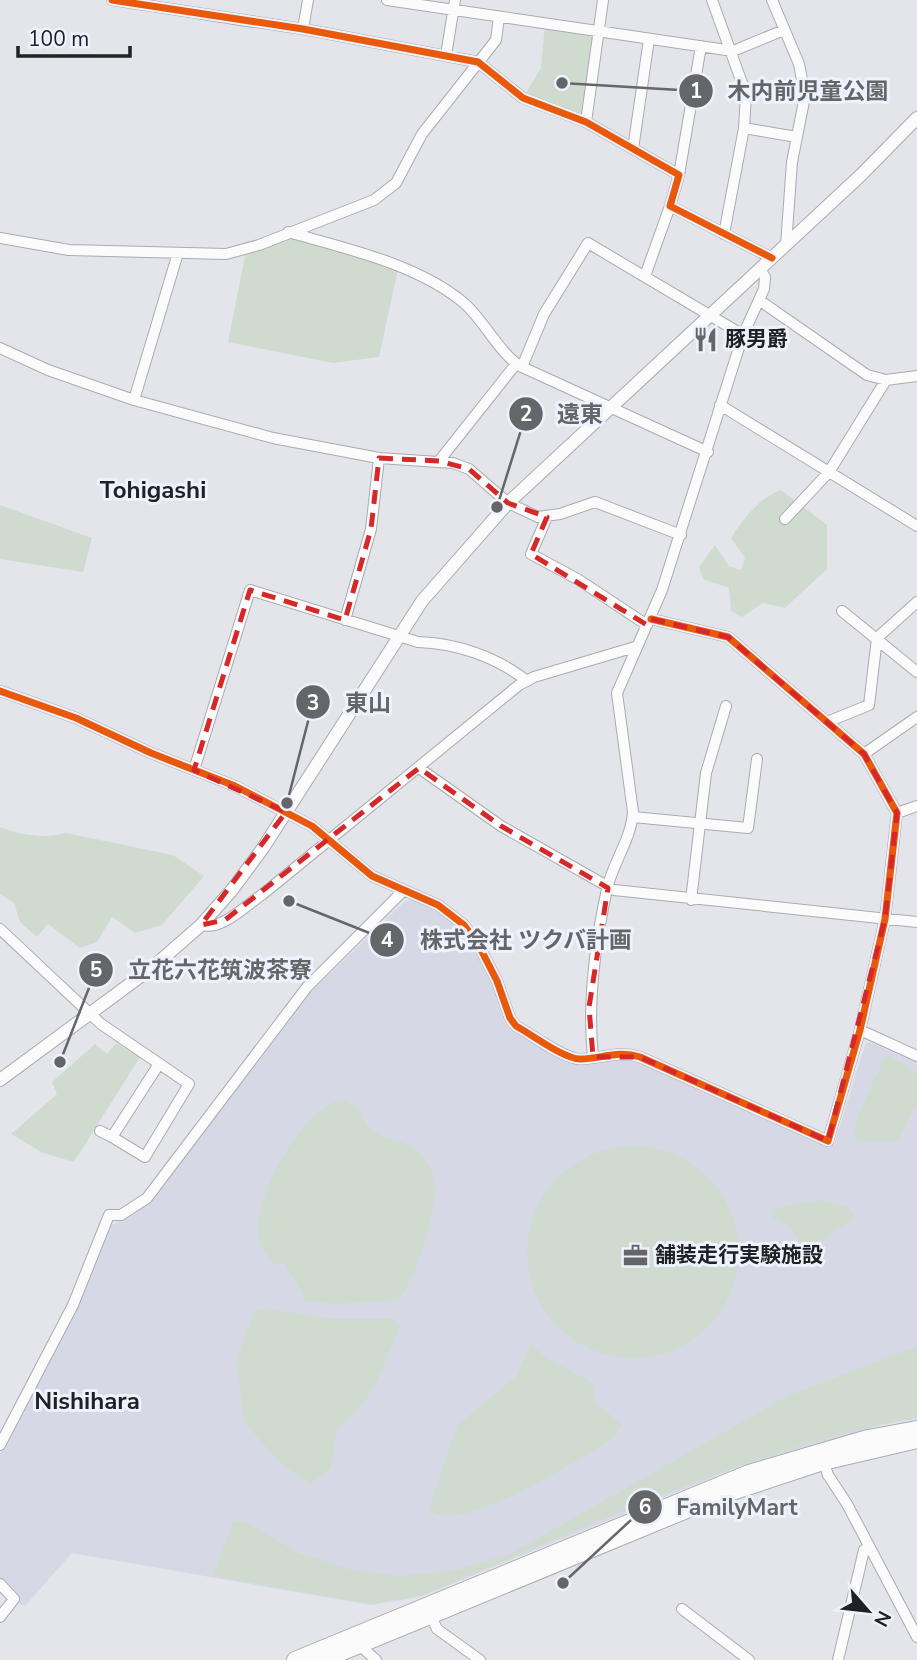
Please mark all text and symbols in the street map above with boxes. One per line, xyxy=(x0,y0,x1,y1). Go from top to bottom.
scale bar xyxy=(18,14,130,58)
text: 100 m xyxy=(28,25,89,53)
callout: 木内前児童公園 xyxy=(679,69,903,113)
text: 木内前児童公園 xyxy=(728,76,889,107)
text: 1 xyxy=(690,77,702,105)
restaurant icon: 豚男爵 xyxy=(691,325,719,353)
place label: 豚男爵 xyxy=(725,325,788,353)
callout: 遠東 xyxy=(508,392,617,436)
text: 遠東 xyxy=(557,399,603,430)
text: 2 xyxy=(520,400,532,428)
district label: Tohigashi xyxy=(100,474,206,506)
callout: 東山 xyxy=(296,680,405,724)
text: 東山 xyxy=(345,688,391,719)
text: 3 xyxy=(307,689,319,717)
callout: 株式会社 ツクバ計画 xyxy=(370,918,646,962)
text: 株式会社 ツクバ計画 xyxy=(420,925,632,956)
text: 4 xyxy=(381,926,394,954)
callout: 立花六花筑波茶寮 xyxy=(79,948,326,992)
text: 立花六花筑波茶寮 xyxy=(128,955,312,986)
text: 5 xyxy=(90,956,102,984)
office icon: 舗装走行実験施設 xyxy=(621,1241,649,1269)
place label: 舗装走行実験施設 xyxy=(655,1241,823,1269)
district label: Nishihara xyxy=(34,1385,140,1417)
callout: FamilyMart xyxy=(628,1485,812,1529)
text: FamilyMart xyxy=(676,1492,798,1523)
text: 6 xyxy=(639,1493,651,1521)
north arrow xyxy=(833,1576,903,1646)
text: N xyxy=(867,1606,897,1631)

